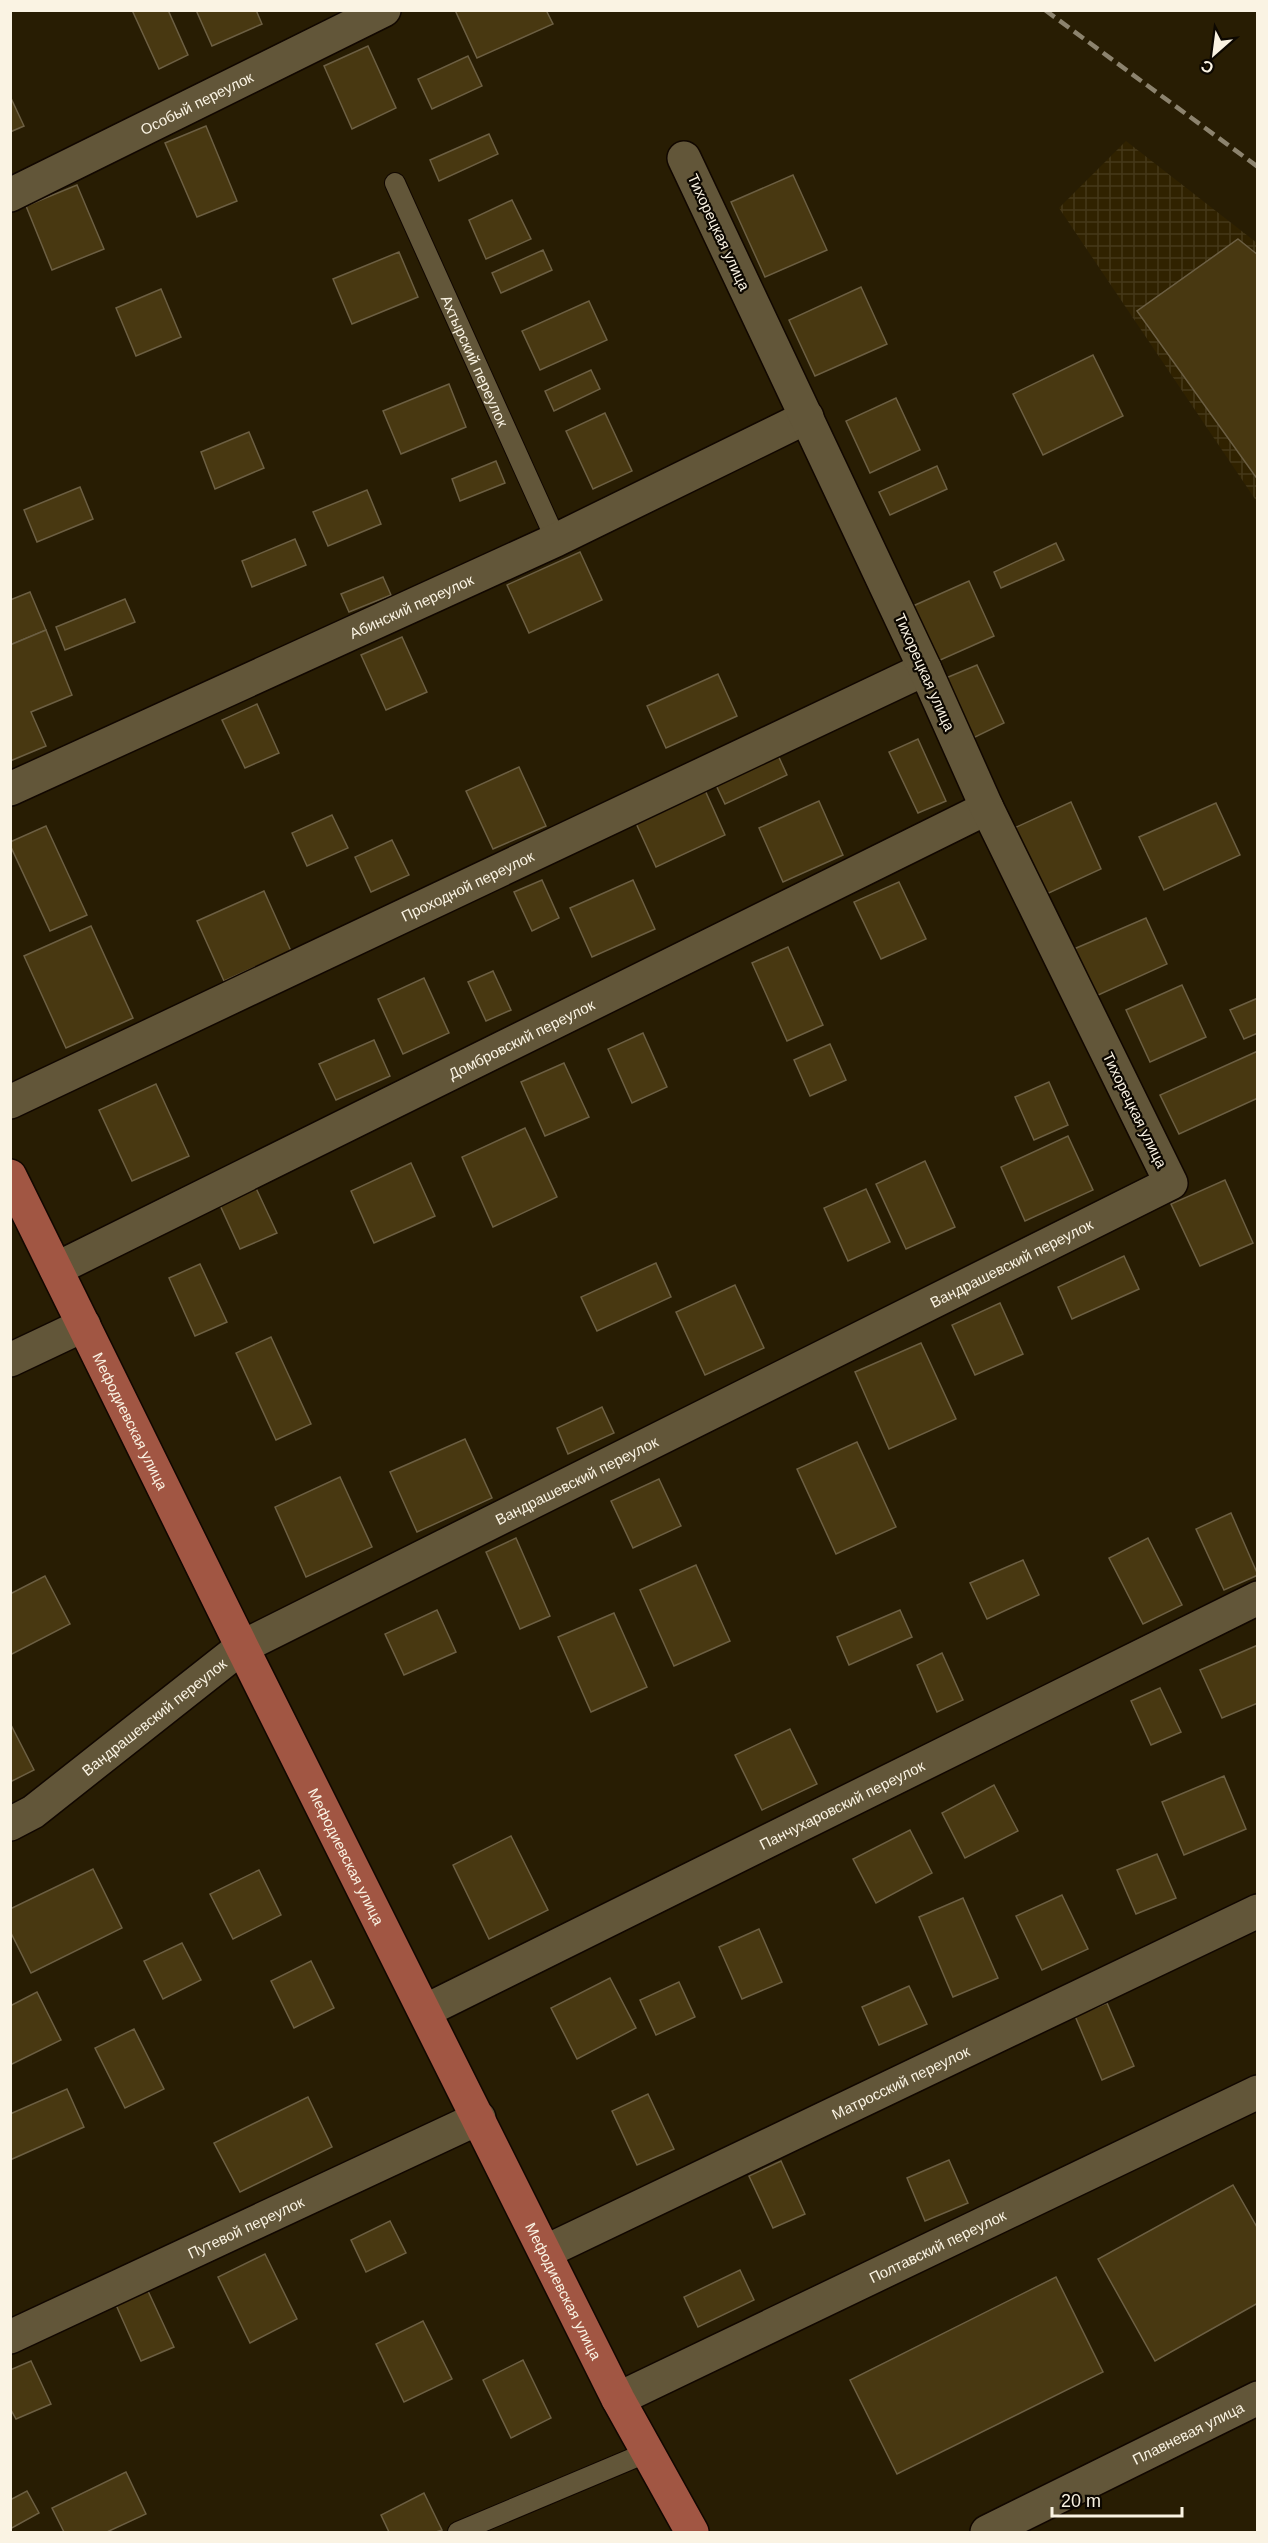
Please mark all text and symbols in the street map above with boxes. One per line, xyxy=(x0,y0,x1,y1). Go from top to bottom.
north arrow xyxy=(1184,24,1244,84)
text: С xyxy=(1198,56,1216,77)
street label: Особый переулок xyxy=(137,68,256,138)
street label: Тихорецкая улица xyxy=(685,171,754,294)
street label: Ахтырский переулок xyxy=(438,292,512,430)
street label: Абинский переулок xyxy=(347,570,476,642)
street label: Тихорецкая улица xyxy=(891,611,959,734)
street label: Проходной переулок xyxy=(398,847,537,924)
street label: Домбровский переулок xyxy=(445,995,597,1082)
street label: Тихорецкая улица xyxy=(1100,1049,1171,1171)
street label: Вандрашевский переулок xyxy=(927,1215,1096,1310)
street label: Мефодиевская улица xyxy=(90,1349,172,1493)
street label: Вандрашевский переулок xyxy=(492,1432,661,1528)
street label: Вандрашевский переулок xyxy=(78,1654,230,1779)
street label: Панчухаровский переулок xyxy=(756,1756,927,1852)
street label: Мефодиевская улица xyxy=(305,1785,388,1928)
street label: Матросский переулок xyxy=(829,2042,973,2122)
street label: Путевой переулок xyxy=(185,2192,307,2261)
street label: Полтавский переулок xyxy=(866,2206,1009,2286)
street label: Мефодиевская улица xyxy=(523,2220,606,2363)
street label: Плавневая улица xyxy=(1129,2398,1247,2467)
scale bar xyxy=(1052,2480,1182,2518)
text: 20 m xyxy=(1061,2491,1101,2511)

